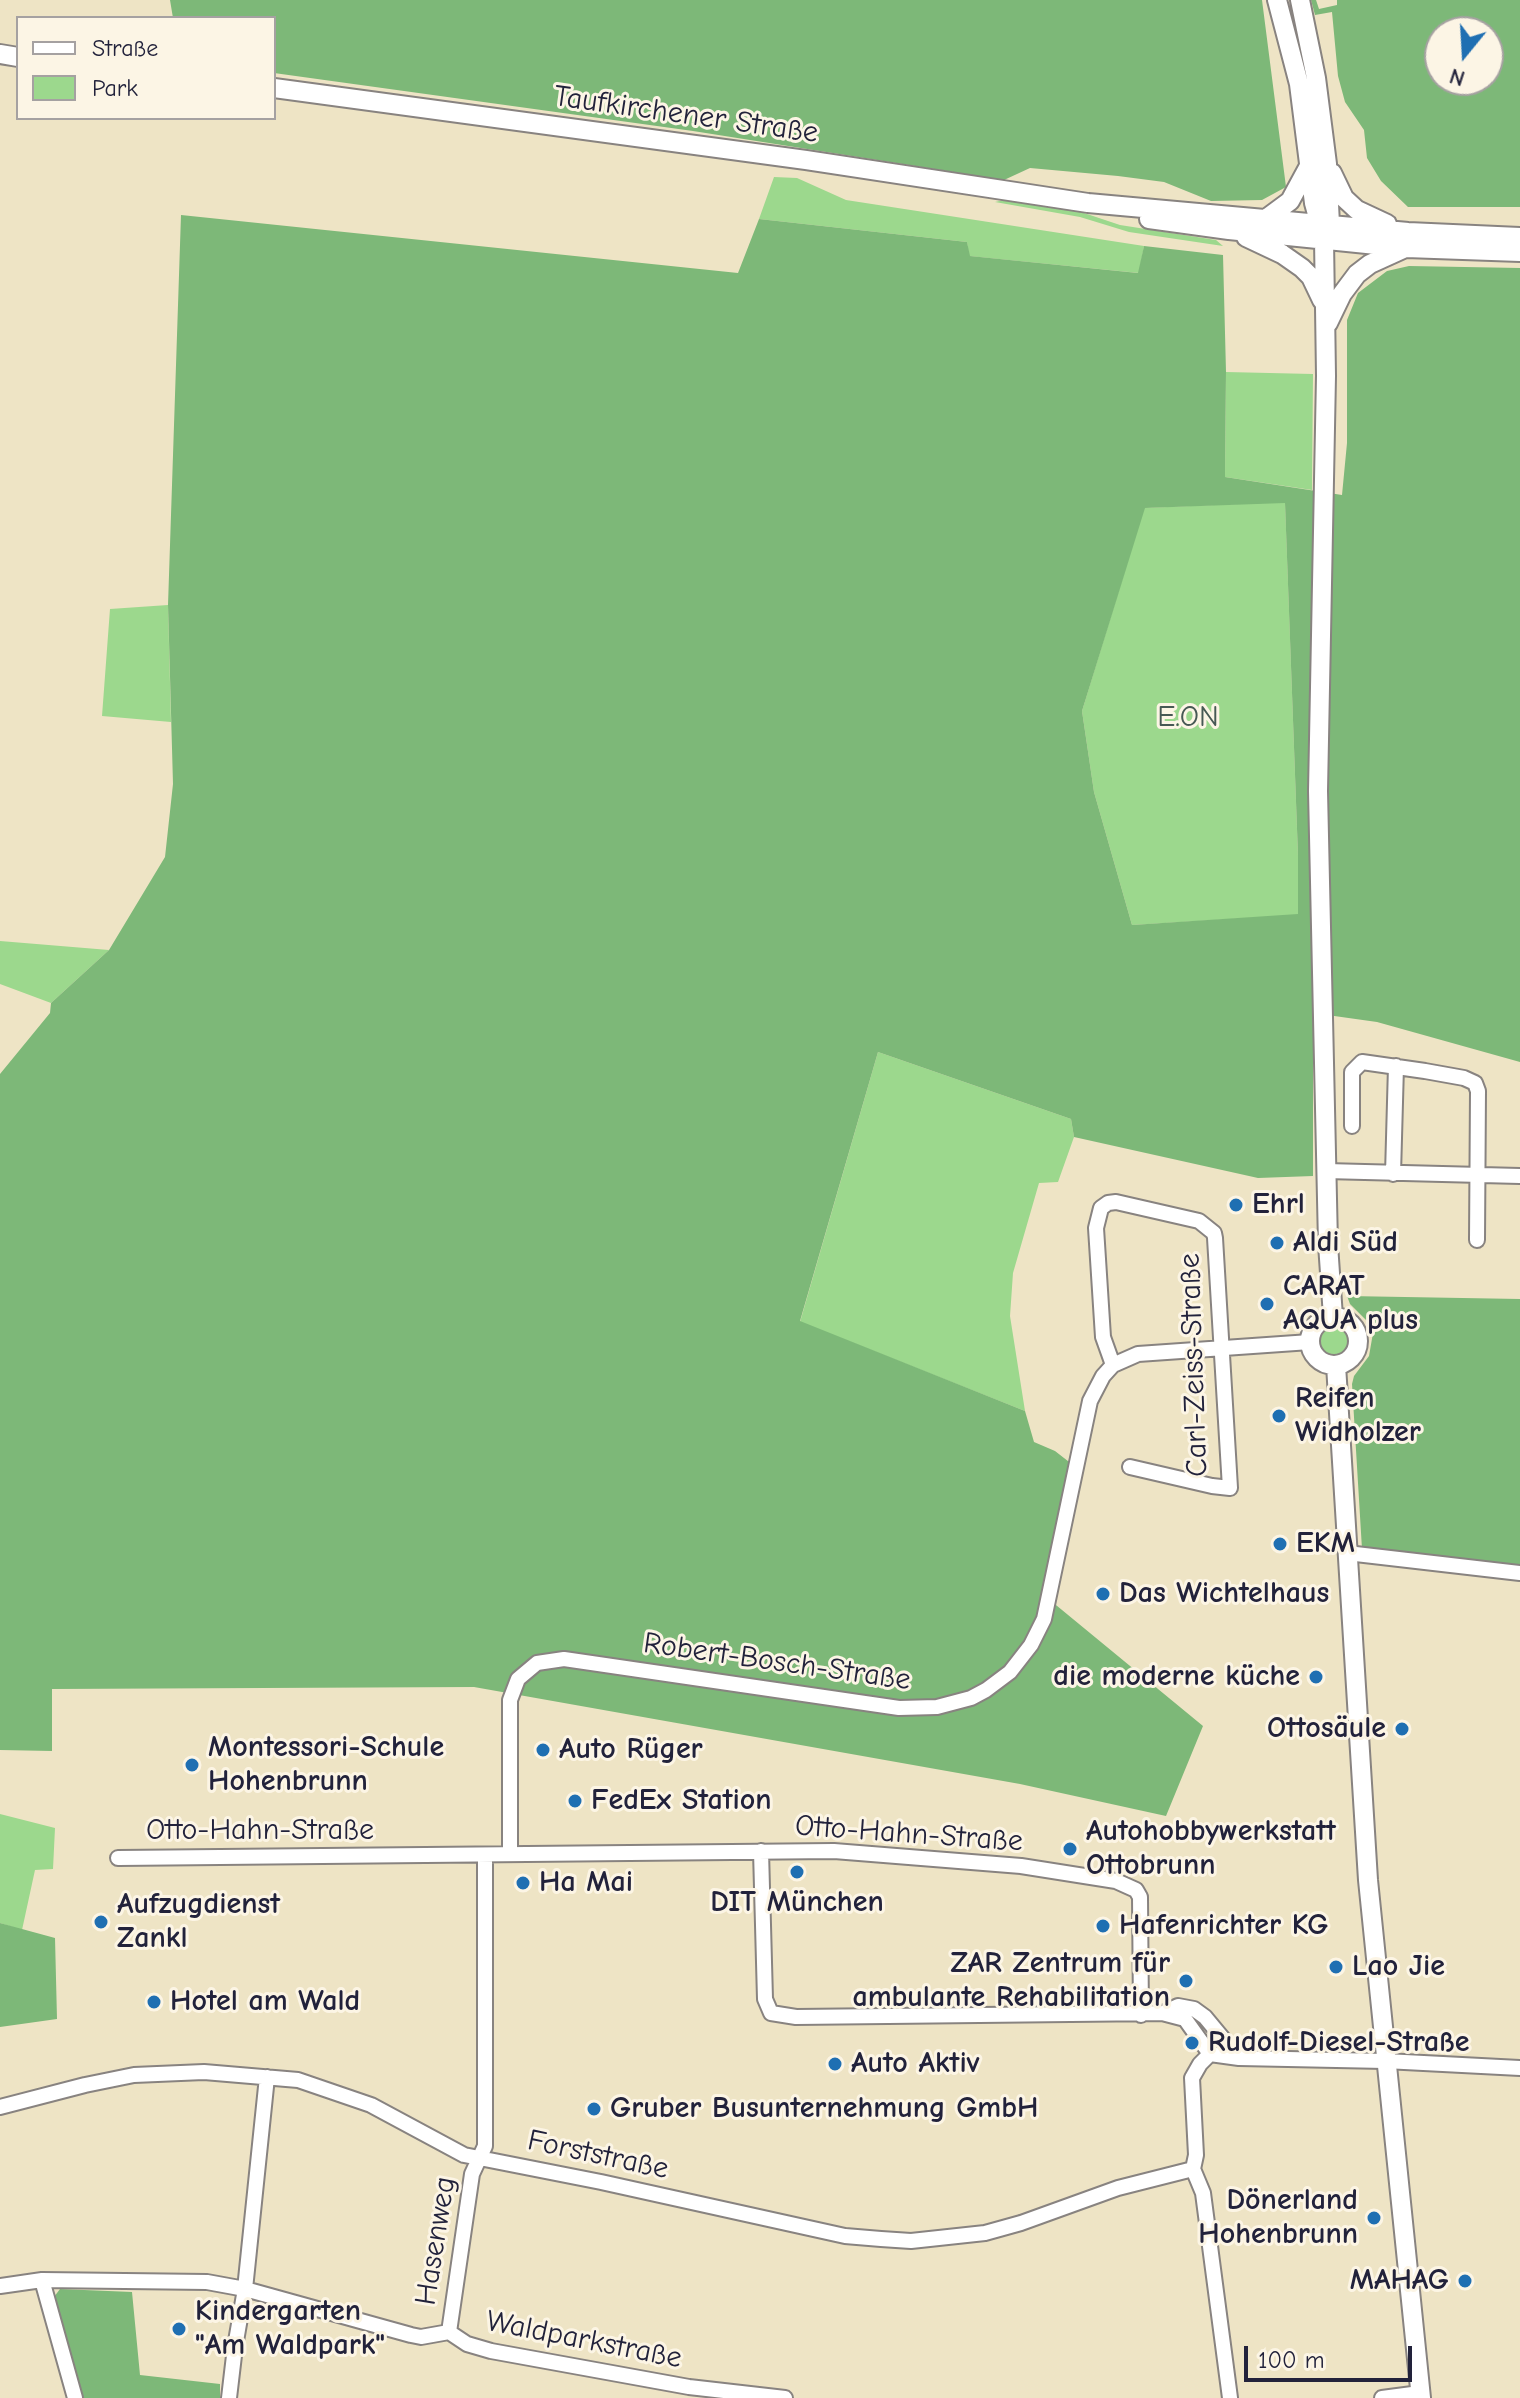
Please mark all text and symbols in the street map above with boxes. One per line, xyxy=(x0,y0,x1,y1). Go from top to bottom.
legend xyxy=(16,16,276,120)
north arrow xyxy=(1424,16,1504,96)
text: Straße xyxy=(92,34,158,62)
text: N xyxy=(1446,62,1468,92)
text: Park xyxy=(92,74,138,102)
street label: Taufkirchener Straße xyxy=(552,79,820,151)
park label: E.ON xyxy=(1157,700,1219,736)
place label: Ehrl xyxy=(1252,1187,1305,1223)
marker: Ehrl xyxy=(1227,1196,1245,1214)
place label: Aldi Süd xyxy=(1293,1225,1398,1261)
marker: Aldi Süd xyxy=(1268,1234,1286,1252)
street label: Carl-Zeiss-Straße xyxy=(1172,1253,1216,1477)
place label: CARAT AQUA plus xyxy=(1283,1269,1418,1340)
marker: CARAT AQUA plus xyxy=(1258,1295,1276,1313)
place label: Reifen Widholzer xyxy=(1295,1381,1421,1452)
marker: Reifen Widholzer xyxy=(1270,1407,1288,1425)
place label: EKM xyxy=(1296,1526,1355,1562)
marker: EKM xyxy=(1271,1535,1289,1553)
place label: Das Wichtelhaus xyxy=(1119,1576,1329,1612)
marker: Das Wichtelhaus xyxy=(1094,1585,1112,1603)
street label: Robert-Bosch-Straße xyxy=(641,1625,913,1699)
place label: die moderne küche xyxy=(1053,1659,1300,1695)
marker: die moderne küche xyxy=(1307,1668,1325,1686)
place label: Ottosäule xyxy=(1267,1711,1386,1747)
marker: Ottosäule xyxy=(1393,1720,1411,1738)
place label: Montessori-Schule Hohenbrunn xyxy=(208,1730,444,1800)
place label: Auto Rüger xyxy=(559,1732,703,1768)
marker: Auto Rüger xyxy=(534,1741,552,1759)
marker: Montessori-Schule Hohenbrunn xyxy=(183,1756,201,1774)
place label: FedEx Station xyxy=(591,1783,772,1819)
marker: FedEx Station xyxy=(566,1792,584,1810)
street label: Otto-Hahn-Straße xyxy=(794,1808,1024,1860)
street label: Otto-Hahn-Straße xyxy=(146,1813,374,1849)
place label: Autohobbywerkstatt Ottobrunn xyxy=(1086,1814,1336,1884)
marker: Autohobbywerkstatt Ottobrunn xyxy=(1061,1840,1079,1858)
marker: DIT München xyxy=(788,1863,806,1881)
place label: Ha Mai xyxy=(539,1865,633,1901)
marker: Ha Mai xyxy=(514,1874,532,1892)
place label: DIT München xyxy=(710,1885,884,1921)
place label: Aufzugdienst Zankl xyxy=(117,1887,280,1958)
place label: Hafenrichter KG xyxy=(1119,1908,1329,1944)
marker: Aufzugdienst Zankl xyxy=(92,1913,110,1931)
marker: Hafenrichter KG xyxy=(1094,1917,1112,1935)
place label: ZAR Zentrum für ambulante Rehabilitation xyxy=(852,1946,1170,2016)
place label: Lao Jie xyxy=(1352,1949,1445,1985)
marker: Lao Jie xyxy=(1327,1958,1345,1976)
marker: ZAR Zentrum für ambulante Rehabilitation xyxy=(1177,1972,1195,1990)
place label: Hotel am Wald xyxy=(170,1984,360,2020)
marker: Hotel am Wald xyxy=(145,1993,163,2011)
place label: Rudolf-Diesel-Straße xyxy=(1208,2025,1470,2061)
marker: Rudolf-Diesel-Straße xyxy=(1183,2034,1201,2052)
place label: Auto Aktiv xyxy=(851,2046,979,2082)
marker: Auto Aktiv xyxy=(826,2055,844,2073)
place label: Gruber Busunternehmung GmbH xyxy=(610,2091,1038,2127)
marker: Gruber Busunternehmung GmbH xyxy=(585,2100,603,2118)
street label: Forststraße xyxy=(524,2123,672,2187)
street label: Hasenweg xyxy=(408,2174,464,2308)
place label: Dönerland Hohenbrunn xyxy=(1198,2183,1358,2254)
marker: Dönerland Hohenbrunn xyxy=(1365,2209,1383,2227)
place label: MAHAG xyxy=(1350,2263,1449,2299)
marker: MAHAG xyxy=(1456,2272,1474,2290)
place label: Kindergarten "Am Waldpark" xyxy=(195,2294,385,2364)
street label: Waldparkstraße xyxy=(483,2303,685,2377)
marker: Kindergarten "Am Waldpark" xyxy=(170,2320,188,2338)
scale bar xyxy=(1248,2330,1416,2380)
text: 100 m xyxy=(1258,2346,1325,2374)

